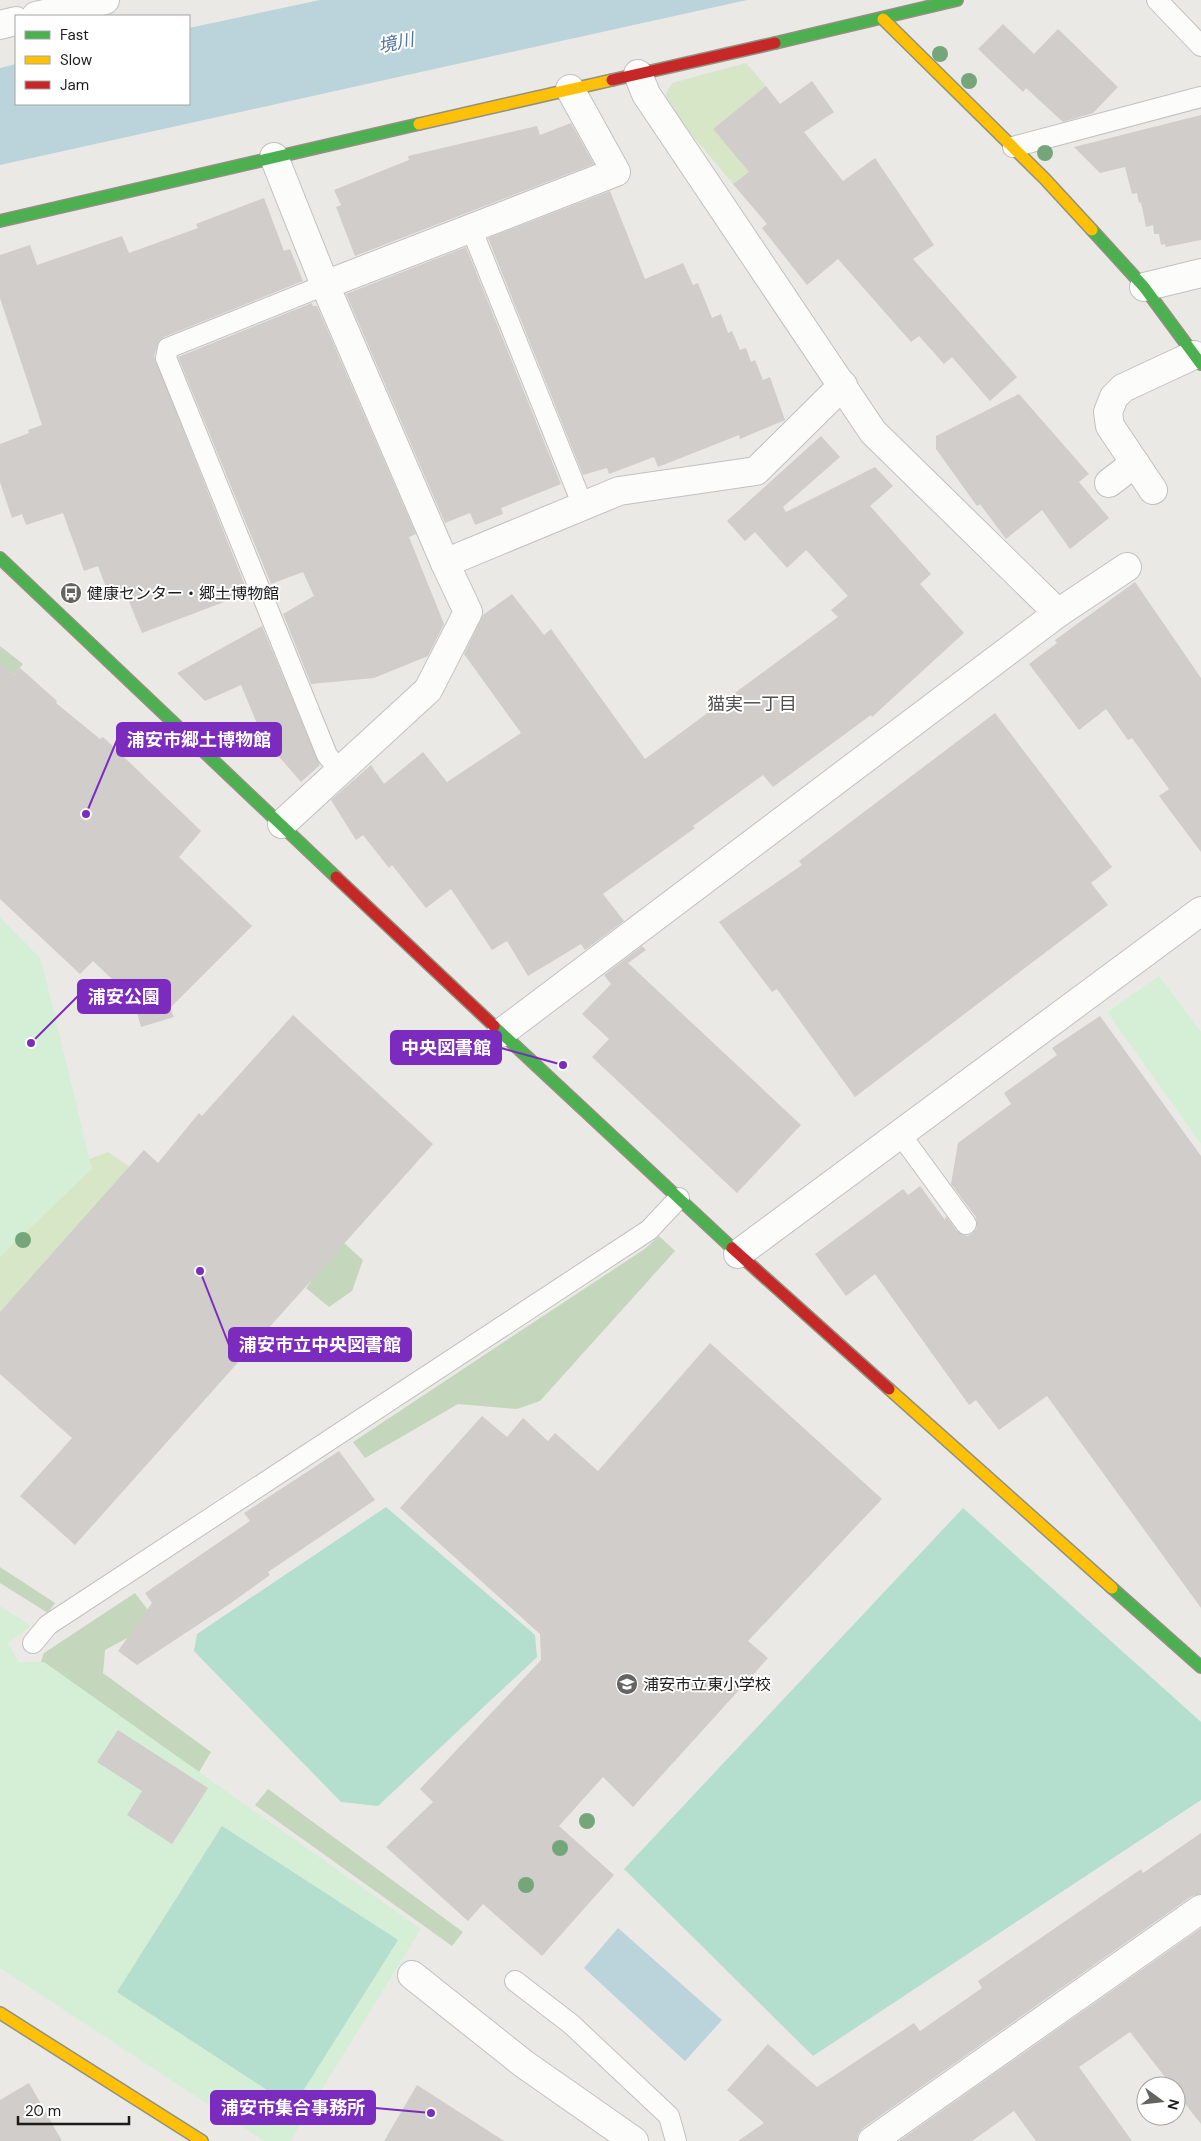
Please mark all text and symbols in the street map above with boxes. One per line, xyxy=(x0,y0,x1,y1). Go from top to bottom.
legend xyxy=(15,15,190,105)
text: Fast xyxy=(60,25,89,45)
water label: 境川 xyxy=(376,27,418,58)
text: Slow xyxy=(60,50,93,70)
text: Jam xyxy=(60,75,89,95)
bus stop icon: 健康センター・郷土博物館 xyxy=(59,581,83,605)
place label: 健康センター・郷土博物館 xyxy=(87,583,279,604)
district label: 猫実一丁目 xyxy=(707,692,797,716)
callout: 浦安市郷土博物館 xyxy=(117,723,281,756)
text: 浦安市郷土博物館 xyxy=(127,728,271,752)
callout: 浦安公園 xyxy=(78,980,170,1013)
text: 浦安公園 xyxy=(88,985,160,1009)
callout: 中央図書館 xyxy=(391,1031,501,1064)
text: 中央図書館 xyxy=(401,1036,491,1060)
callout: 浦安市立中央図書館 xyxy=(229,1328,411,1361)
text: 浦安市立中央図書館 xyxy=(239,1333,401,1357)
school or university icon: 浦安市立東小学校 xyxy=(615,1672,639,1696)
place label: 浦安市立東小学校 xyxy=(643,1674,771,1695)
north arrow xyxy=(1136,2076,1186,2126)
callout: 浦安市集合事務所 xyxy=(211,2091,375,2124)
scale bar xyxy=(18,2094,129,2126)
text: 浦安市集合事務所 xyxy=(221,2096,365,2120)
text: N xyxy=(1164,2097,1184,2112)
text: 20 m xyxy=(25,2101,61,2121)

